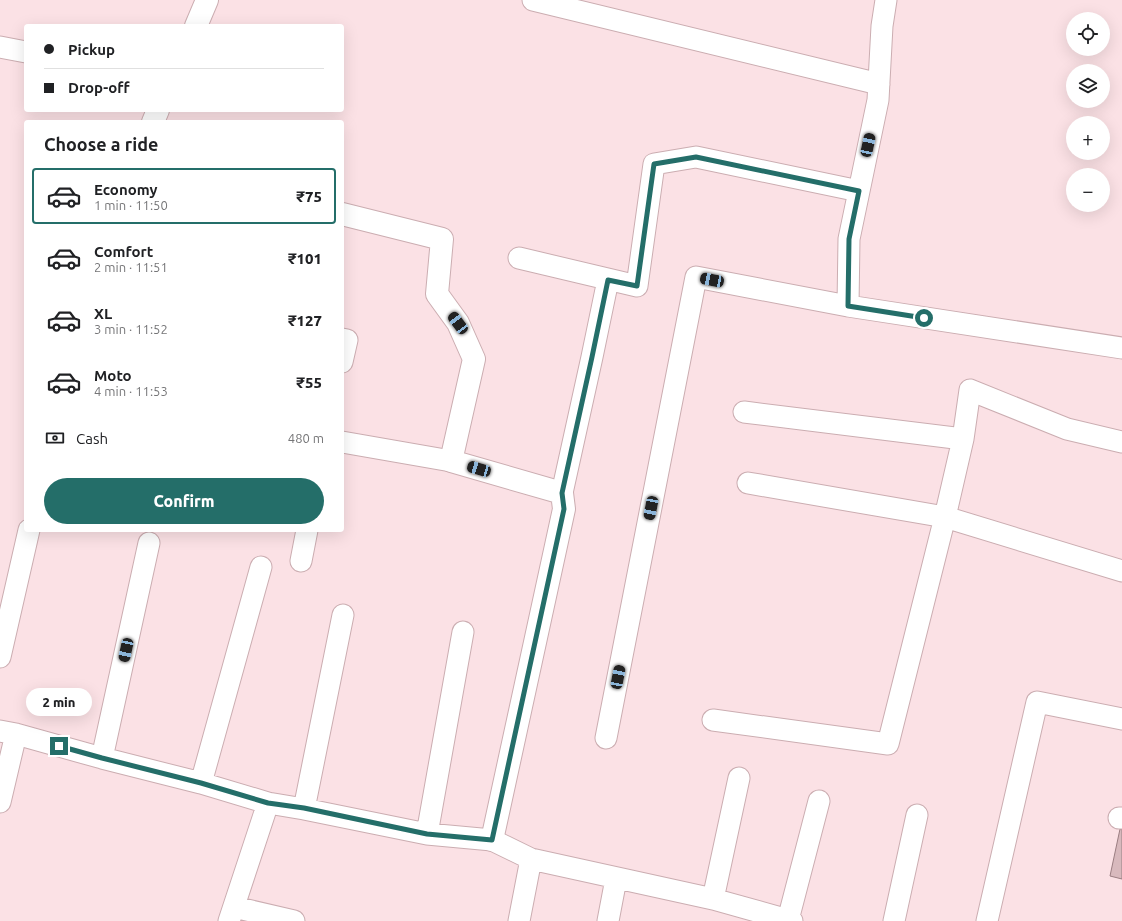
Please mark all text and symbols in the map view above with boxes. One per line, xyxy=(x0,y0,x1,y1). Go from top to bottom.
map controls xyxy=(1066,12,1110,212)
button: locate xyxy=(1066,12,1110,56)
text: Pickup xyxy=(68,41,115,58)
button: layers xyxy=(1066,64,1110,108)
text: Drop-off xyxy=(68,79,130,96)
button: + xyxy=(1066,116,1110,160)
car xyxy=(860,132,876,158)
text: Choose a ride xyxy=(44,134,158,154)
button: − xyxy=(1066,168,1110,212)
icon: car xyxy=(46,178,82,214)
text: Economy xyxy=(94,181,158,198)
text: ₹75 xyxy=(297,188,322,205)
text: 1 min · 11:50 xyxy=(94,198,168,212)
icon: car xyxy=(46,240,82,276)
text: Comfort xyxy=(94,243,153,260)
text: ₹101 xyxy=(288,250,322,267)
text: 2 min · 11:51 xyxy=(94,260,168,274)
car xyxy=(699,272,725,288)
icon: car xyxy=(46,302,82,338)
text: XL xyxy=(94,305,112,322)
route start xyxy=(915,309,933,327)
car xyxy=(446,310,470,336)
text: ₹127 xyxy=(288,312,322,329)
text: 3 min · 11:52 xyxy=(94,322,168,336)
icon: car xyxy=(46,364,82,400)
text: Moto xyxy=(94,367,132,384)
text: ₹55 xyxy=(297,374,322,391)
text: 4 min · 11:53 xyxy=(94,384,168,398)
icon: cash xyxy=(44,427,66,449)
text: Cash xyxy=(76,430,108,447)
text: 480 m xyxy=(288,431,324,445)
car xyxy=(466,460,492,478)
button: Confirm xyxy=(44,478,324,524)
car xyxy=(643,495,659,521)
car xyxy=(118,637,134,663)
car xyxy=(610,664,626,690)
callout: 2 min xyxy=(26,688,92,716)
text: 2 min xyxy=(42,695,76,709)
route end xyxy=(50,737,68,755)

